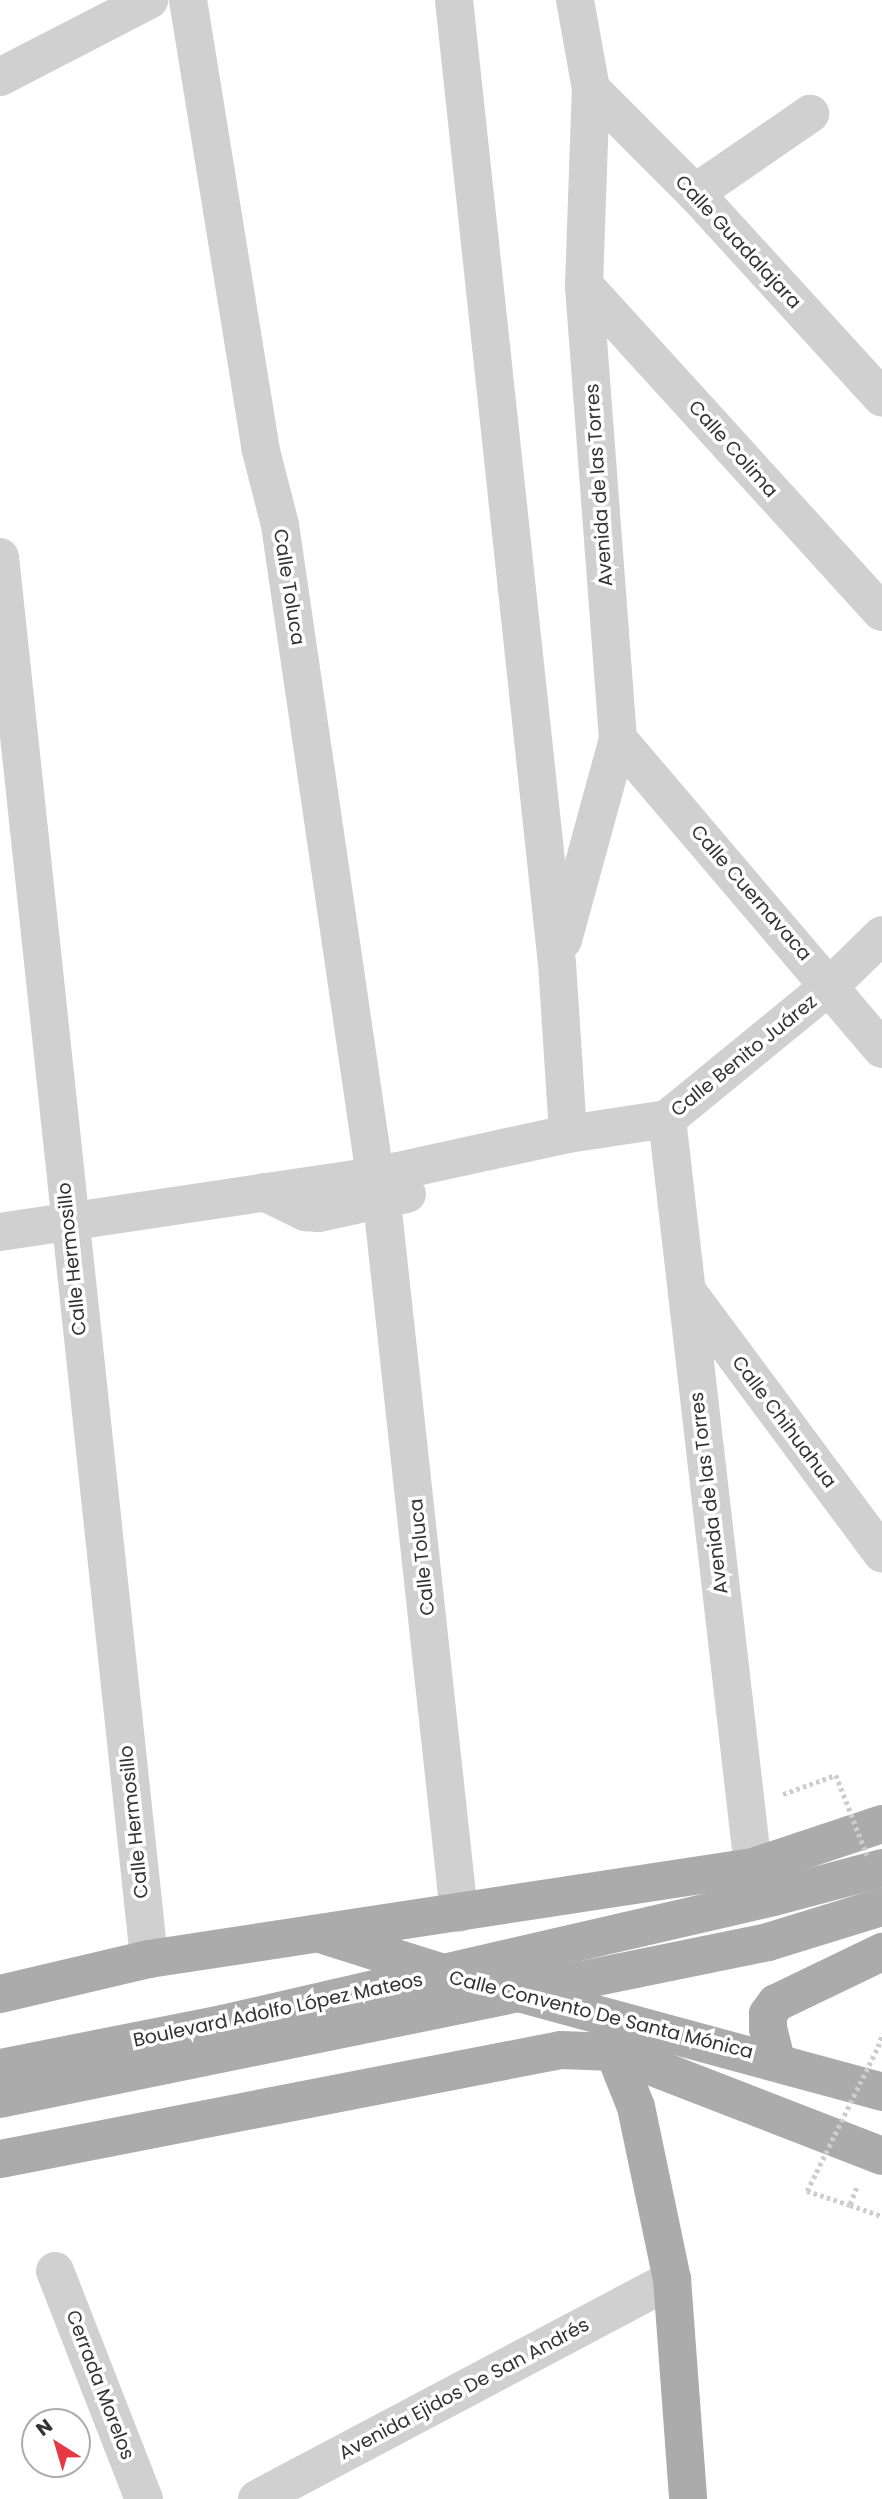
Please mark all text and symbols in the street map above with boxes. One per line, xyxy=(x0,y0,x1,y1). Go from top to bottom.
street label: Calle Guadalajara xyxy=(670,171,806,313)
street label: Avenida de las Torres xyxy=(581,383,617,587)
street label: Calle Colima xyxy=(684,396,782,502)
street label: Calle Toluca xyxy=(269,527,309,647)
street label: Calle Cuernavaca xyxy=(686,821,816,965)
street label: Calle Benito Juárez xyxy=(667,990,821,1122)
street label: Calle Hermosillo xyxy=(53,1181,91,1337)
street label: Calle Chihuahua xyxy=(727,1351,841,1493)
street label: Avenida de las Torres xyxy=(685,1391,733,1595)
street label: Calle Toluca xyxy=(405,1497,439,1617)
street label: Calle Hermosillo xyxy=(115,1744,153,1900)
street label: Calle Convento De Santa Mónica xyxy=(447,1966,755,2064)
street label: Boulevard Adolfo López Mateos xyxy=(131,1968,425,2052)
street label: Cerrada Morelos xyxy=(61,2307,139,2463)
street label: Avenida Ejidos De San Andrés xyxy=(335,2313,593,2465)
north arrow xyxy=(21,2408,91,2478)
text: N xyxy=(30,2412,58,2443)

